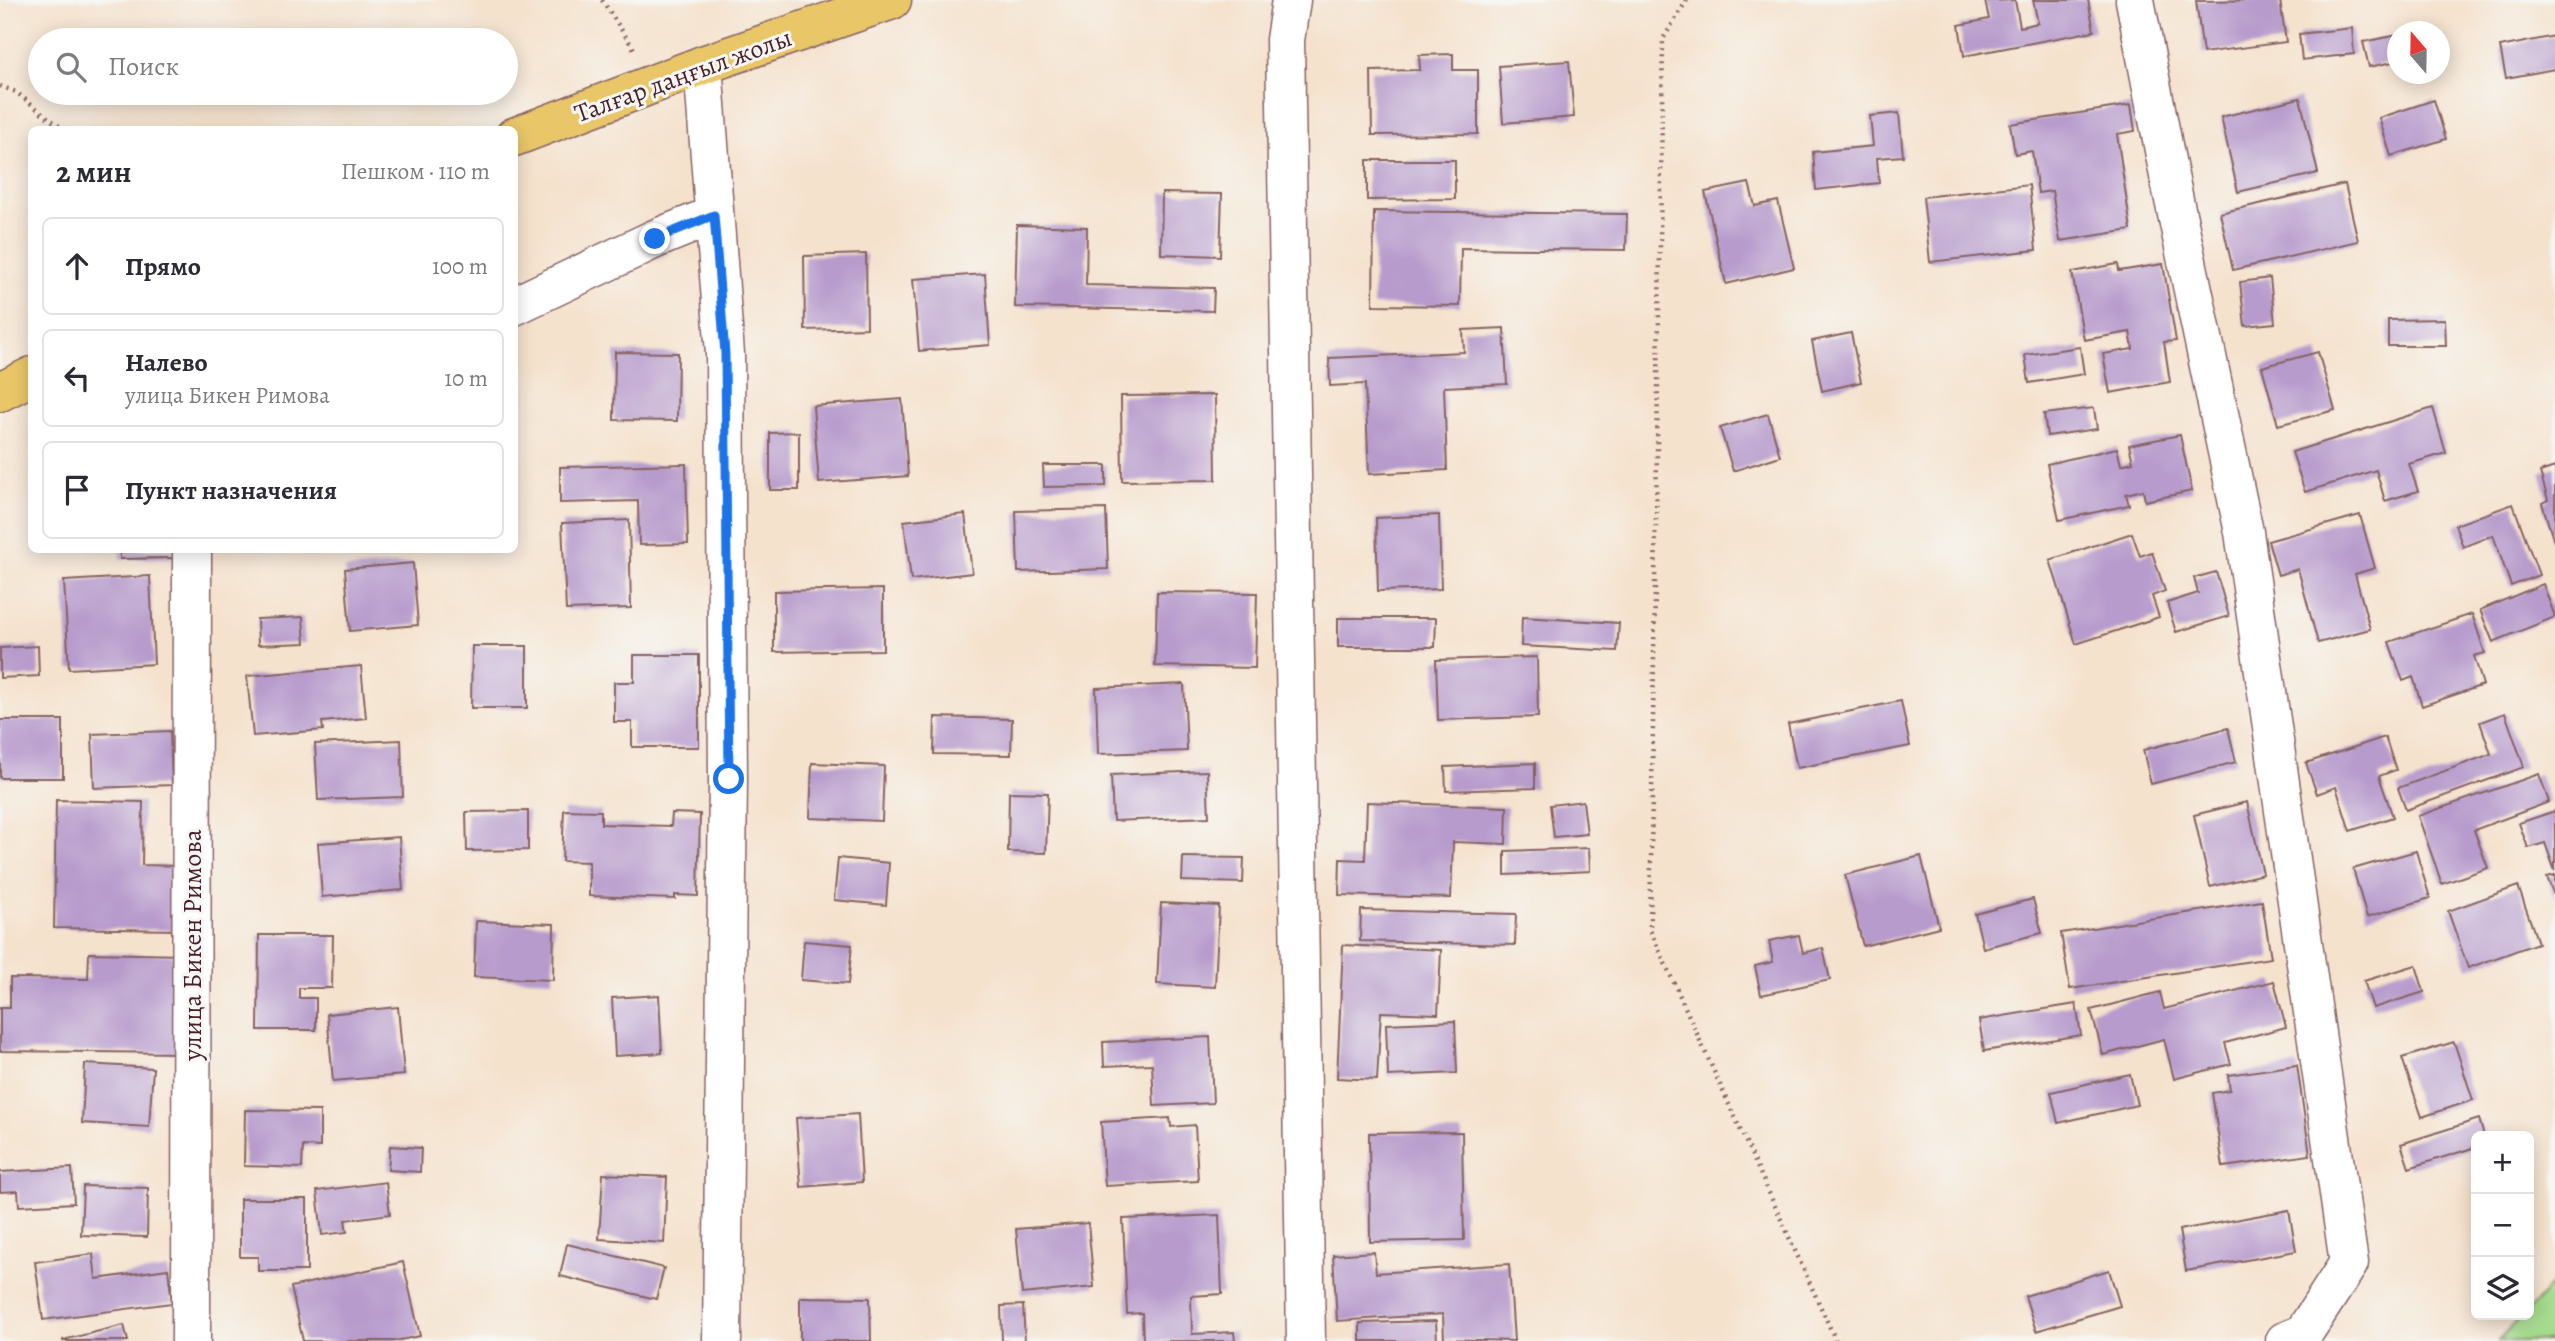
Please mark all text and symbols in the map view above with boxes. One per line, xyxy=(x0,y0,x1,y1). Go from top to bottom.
street label: Талғар даңғыл жолы xyxy=(570,20,797,131)
north arrow xyxy=(2387,21,2450,84)
search box xyxy=(28,28,518,105)
icon: search xyxy=(52,48,90,86)
text: Поиск xyxy=(108,49,179,84)
text: 2 мин xyxy=(56,152,131,192)
text: Пешком · 110 m xyxy=(341,156,490,187)
route end xyxy=(639,223,670,254)
icon: ahead xyxy=(58,247,96,285)
text: Прямо xyxy=(125,249,201,284)
text: 100 m xyxy=(432,251,488,282)
text: Налево xyxy=(125,345,208,380)
icon: left xyxy=(58,359,96,397)
text: 10 m xyxy=(444,363,488,394)
text: улица Бикен Римова xyxy=(125,380,330,411)
icon: arrive xyxy=(58,471,96,509)
text: Пункт назначения xyxy=(125,473,337,508)
route start xyxy=(713,763,744,794)
street label: улица Бикен Римова xyxy=(175,829,210,1062)
map controls xyxy=(2471,1131,2534,1320)
button: + xyxy=(2471,1131,2534,1194)
button: − xyxy=(2471,1194,2534,1257)
button: layers xyxy=(2471,1257,2534,1320)

